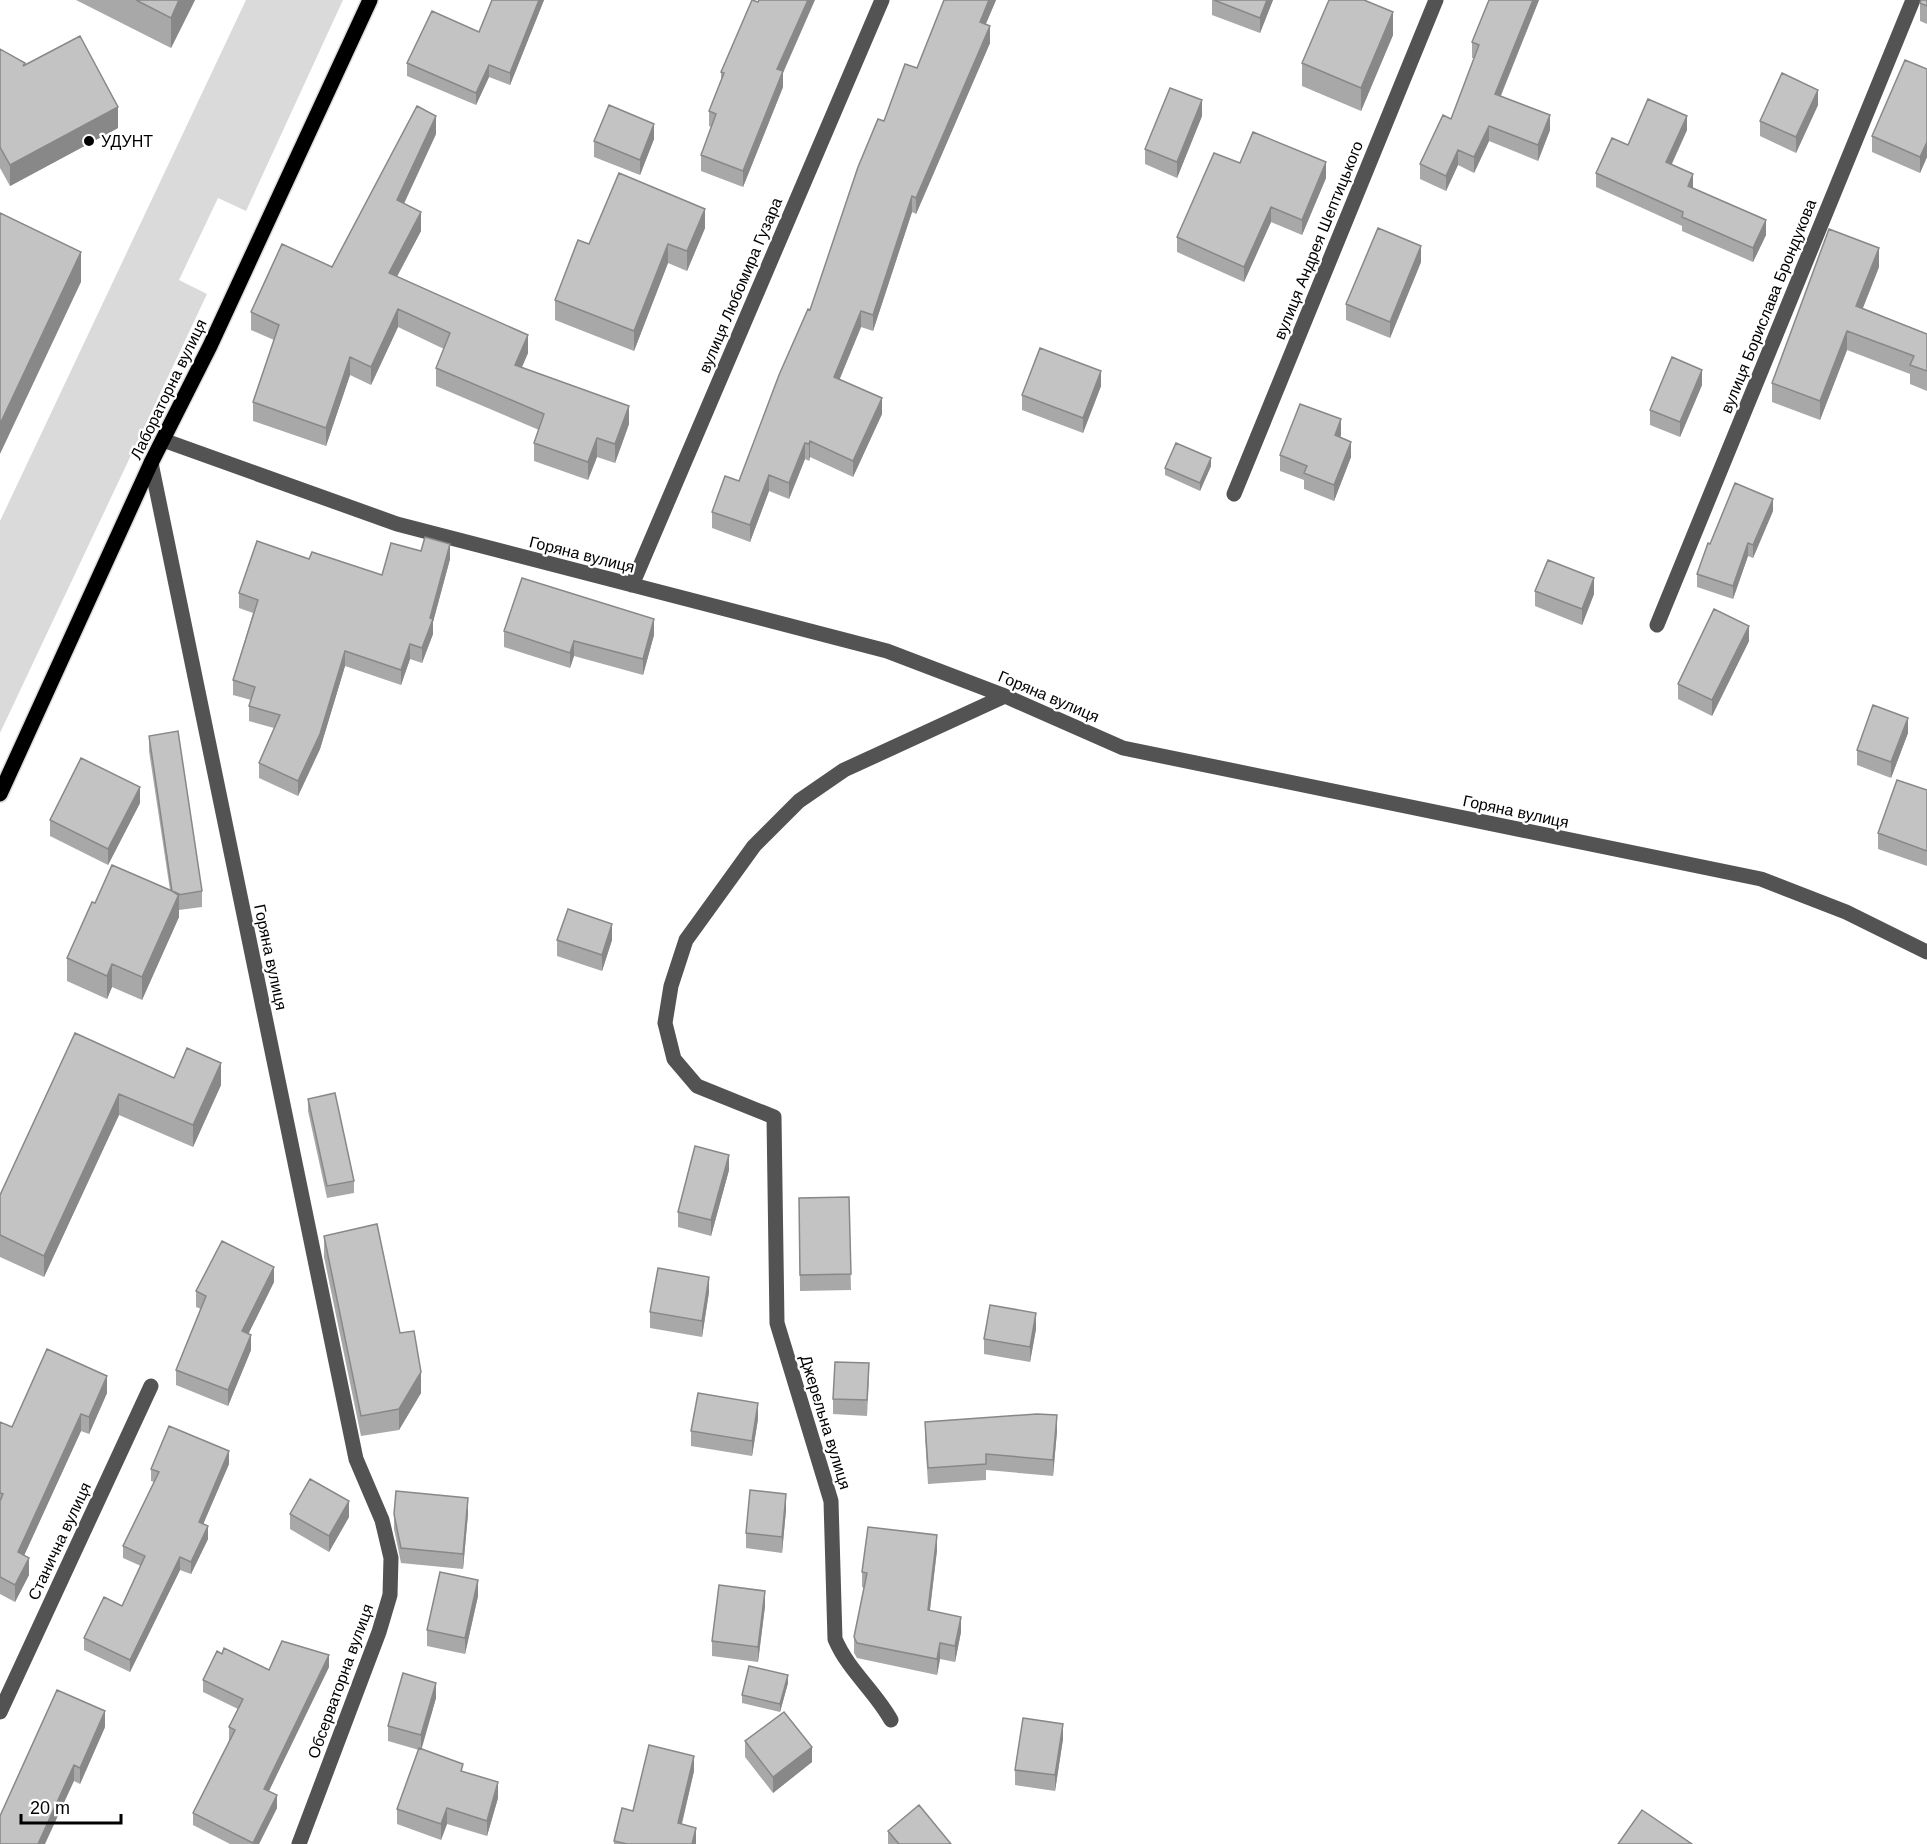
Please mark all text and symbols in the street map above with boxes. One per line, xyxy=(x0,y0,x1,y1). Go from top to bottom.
place label: УДУНТ xyxy=(101,133,153,150)
marker: УДУНТ xyxy=(82,134,96,148)
street label: вулиця Андрея Шептицького xyxy=(1271,138,1366,342)
street label: вулиця Любомира Гузара xyxy=(696,195,785,375)
street label: вулиця Борислава Брондукова xyxy=(1718,197,1819,416)
street label: Лабораторна вулиця xyxy=(127,316,210,462)
street label: Горяна вулиця xyxy=(527,533,636,576)
street label: Горяна вулиця xyxy=(996,668,1102,725)
street label: Горяна вулиця xyxy=(1461,792,1570,831)
street label: Горяна вулиця xyxy=(251,903,290,1012)
street label: Джерельна вулиця xyxy=(797,1353,854,1491)
street label: Станична вулиця xyxy=(25,1480,94,1603)
street label: Обсерваторна вулиця xyxy=(305,1602,376,1761)
scale bar xyxy=(21,1787,122,1825)
text: 20 m xyxy=(30,1798,70,1818)

